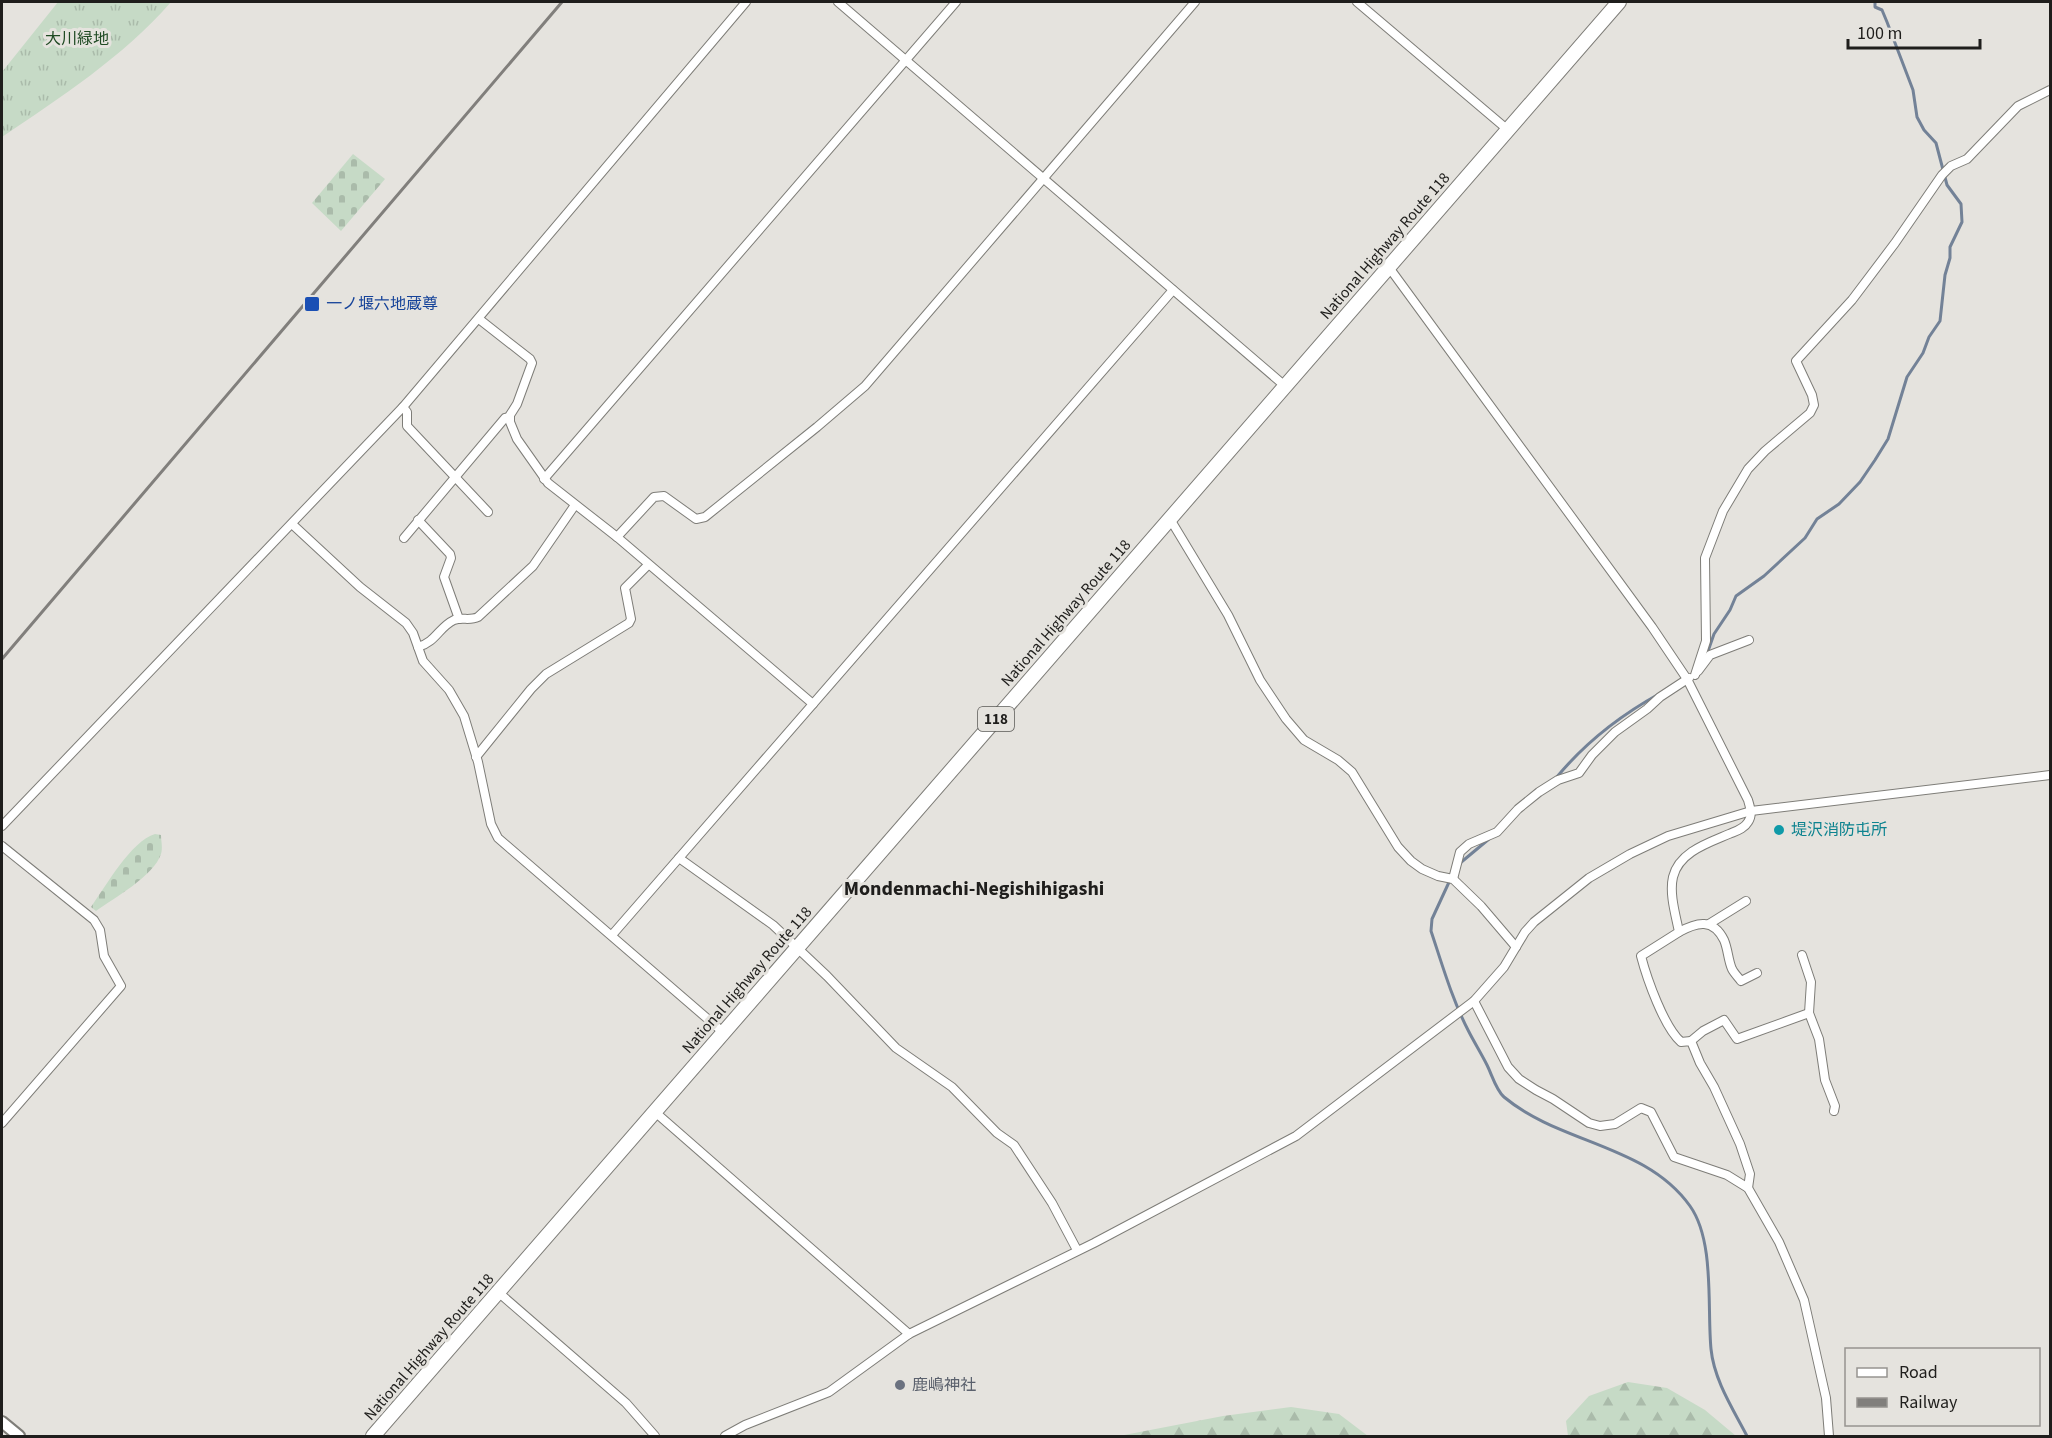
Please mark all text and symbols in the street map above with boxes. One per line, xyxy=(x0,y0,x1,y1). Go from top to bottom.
scale bar xyxy=(1848,12,1980,50)
text: 100 m xyxy=(1857,21,1902,46)
park label: 大川緑地 xyxy=(45,28,109,50)
street label: National Highway Route 118 xyxy=(1315,168,1455,324)
place label: 一ノ堰六地蔵尊 xyxy=(326,293,438,315)
marker: 一ノ堰六地蔵尊 xyxy=(303,295,321,313)
street label: National Highway Route 118 xyxy=(996,535,1136,691)
road number: 118 xyxy=(978,707,1014,731)
place label: 堤沢消防屯所 xyxy=(1791,819,1887,841)
marker: 堤沢消防屯所 xyxy=(1772,823,1786,837)
district label: Mondenmachi-Negishihigashi xyxy=(844,875,1104,903)
street label: National Highway Route 118 xyxy=(677,902,817,1058)
street label: National Highway Route 118 xyxy=(359,1269,499,1425)
legend xyxy=(1845,1348,2040,1426)
text: Road xyxy=(1899,1360,1938,1385)
place label: 鹿嶋神社 xyxy=(912,1374,976,1396)
marker: 鹿嶋神社 xyxy=(893,1378,907,1392)
text: Railway xyxy=(1899,1390,1958,1415)

